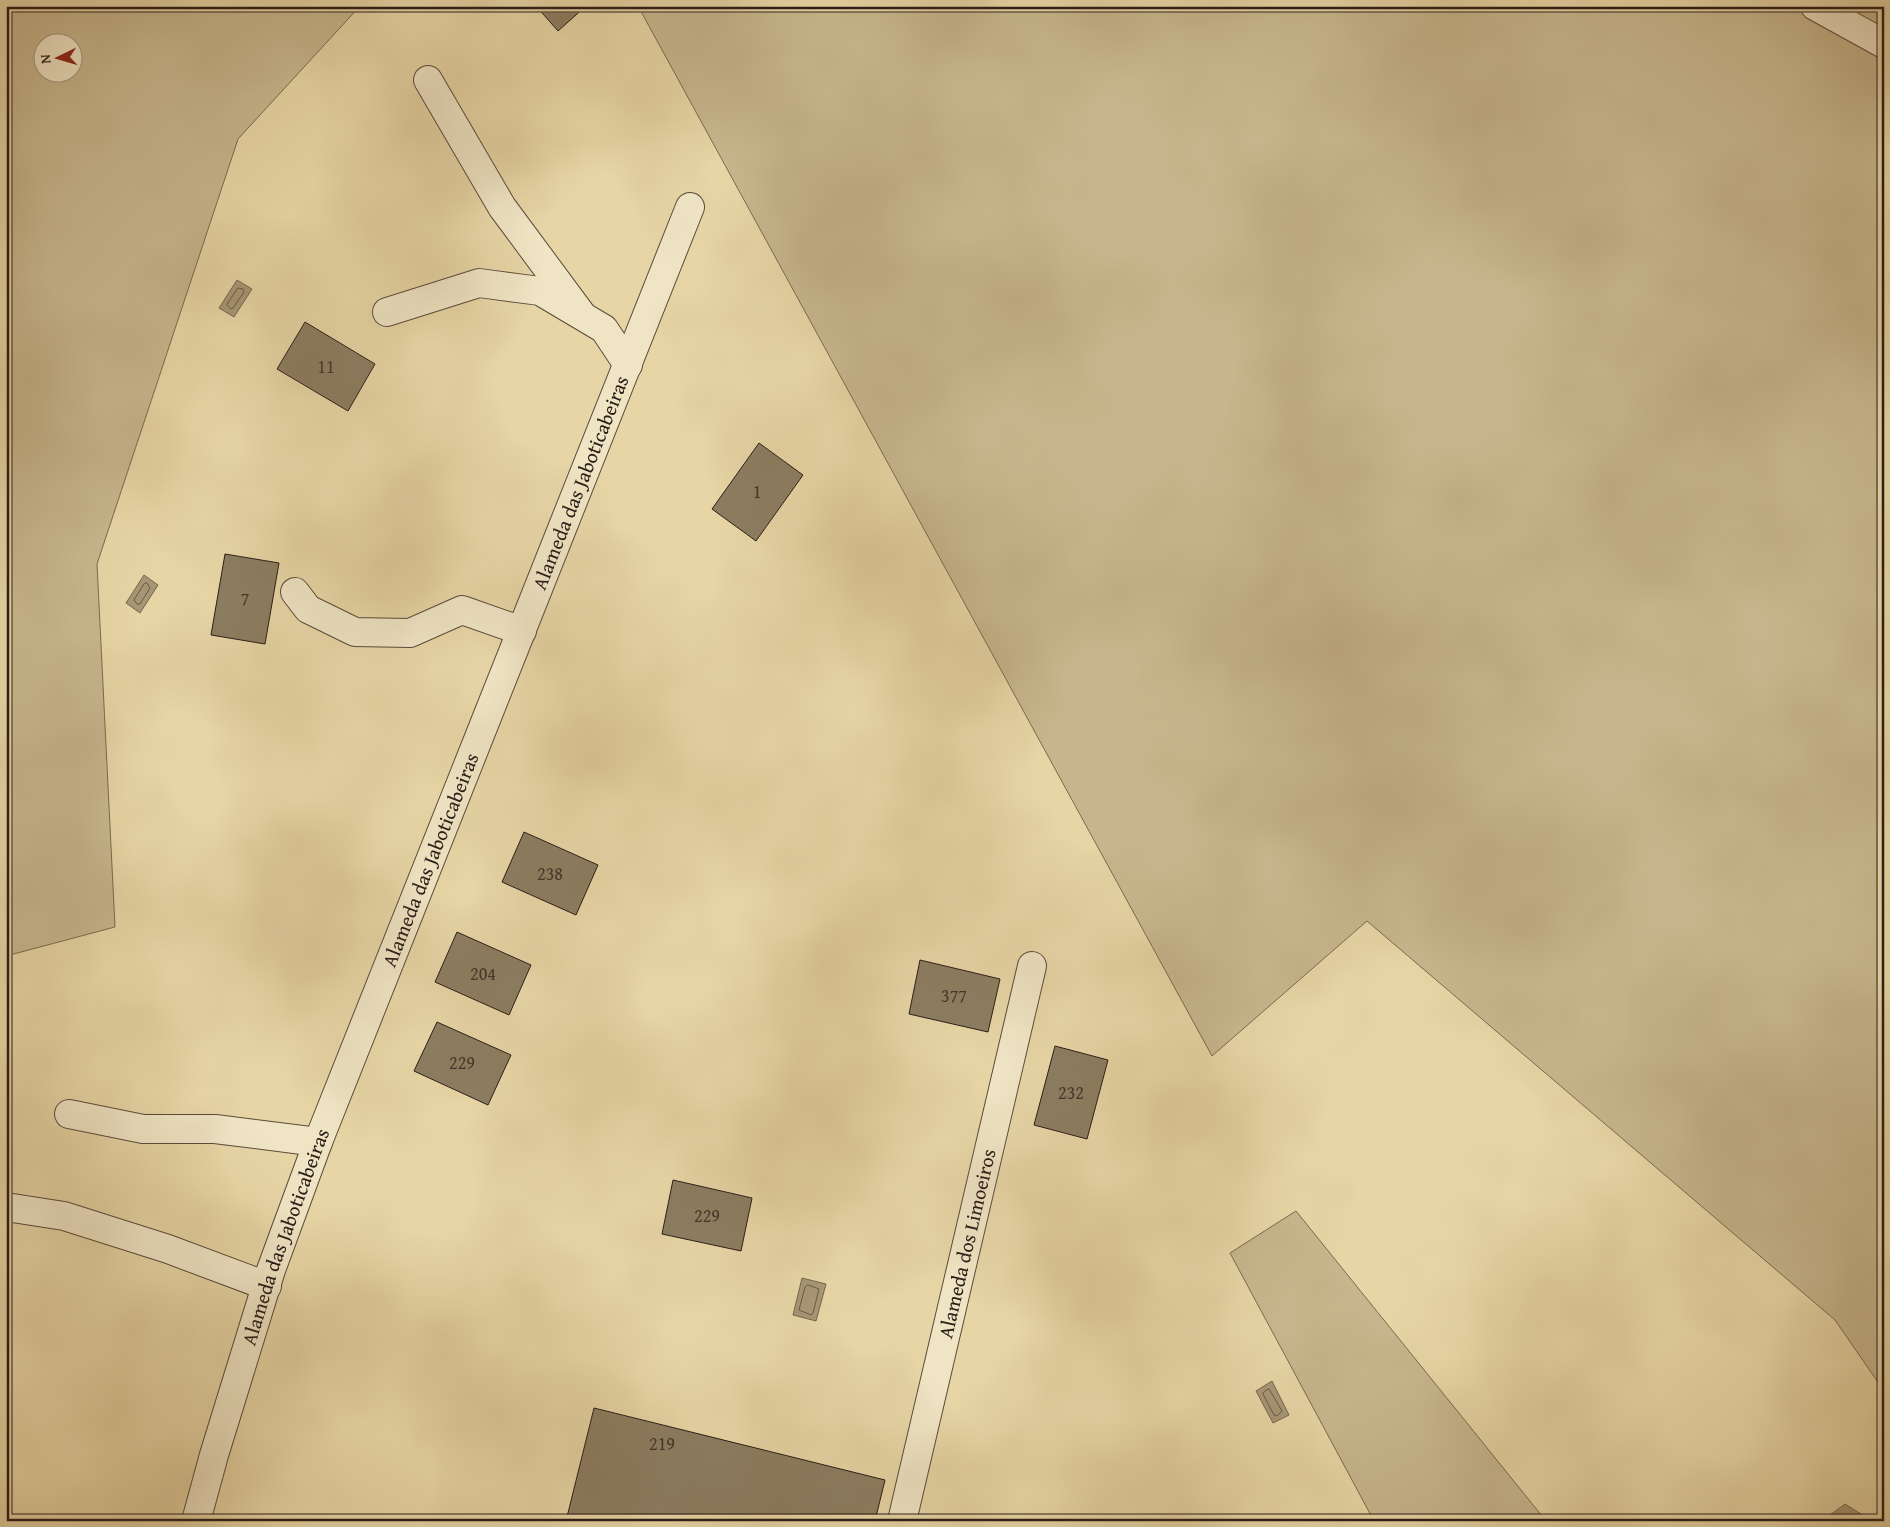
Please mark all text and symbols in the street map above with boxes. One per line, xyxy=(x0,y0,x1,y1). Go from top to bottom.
north arrow xyxy=(32,32,82,82)
text: N xyxy=(35,53,55,65)
house number: 11 xyxy=(317,353,335,380)
street label: Alameda das Jaboticabeiras xyxy=(524,371,636,594)
house number: 1 xyxy=(753,478,761,505)
house number: 7 xyxy=(241,585,249,612)
street label: Alameda das Jaboticabeiras xyxy=(374,748,485,971)
house number: 238 xyxy=(537,860,563,887)
house number: 204 xyxy=(470,960,496,987)
house number: 377 xyxy=(941,982,967,1009)
house number: 229 xyxy=(449,1049,475,1076)
house number: 232 xyxy=(1058,1079,1084,1106)
street label: Alameda das Jaboticabeiras xyxy=(234,1124,336,1349)
street label: Alameda dos Limoeiros xyxy=(930,1146,1003,1341)
house number: 229 xyxy=(694,1202,720,1229)
house number: 219 xyxy=(649,1430,675,1457)

